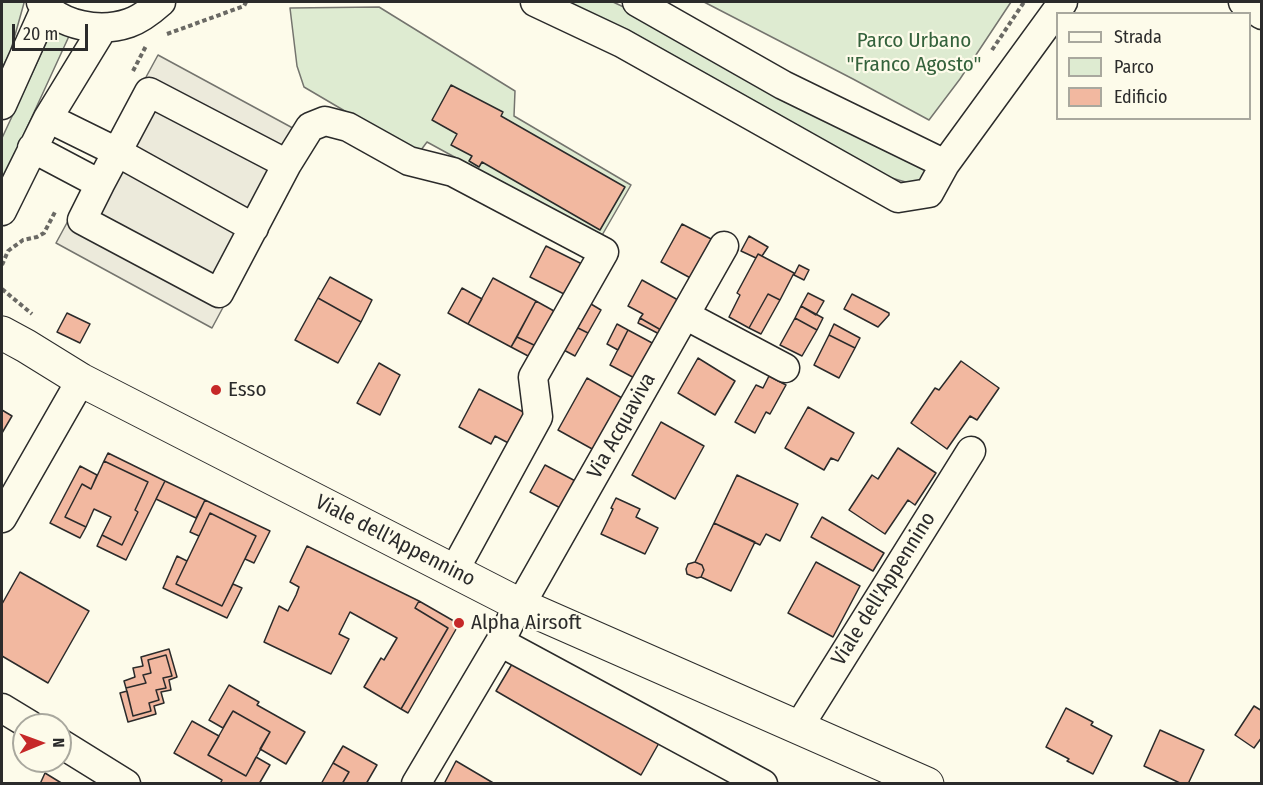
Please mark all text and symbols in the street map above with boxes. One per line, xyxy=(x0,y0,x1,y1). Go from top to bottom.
scale bar xyxy=(15,12,92,50)
legend xyxy=(1056,12,1251,120)
text: 20 m xyxy=(23,23,58,45)
text: Strada xyxy=(1114,26,1162,48)
park label: Parco Urbano "Franco Agosto" xyxy=(847,28,981,78)
text: Parco xyxy=(1114,56,1154,78)
text: Edificio xyxy=(1114,86,1167,108)
street label: Via Acquaviva xyxy=(583,369,661,483)
place label: Esso xyxy=(228,377,267,403)
marker: Esso xyxy=(209,383,223,397)
street label: Viale dell'Appennino xyxy=(311,490,479,592)
street label: Viale dell'Appennino xyxy=(827,508,941,670)
place label: Alpha Airsoft xyxy=(471,610,582,636)
marker: Alpha Airsoft xyxy=(452,616,466,630)
north arrow xyxy=(12,713,72,773)
text: N xyxy=(49,738,68,748)

